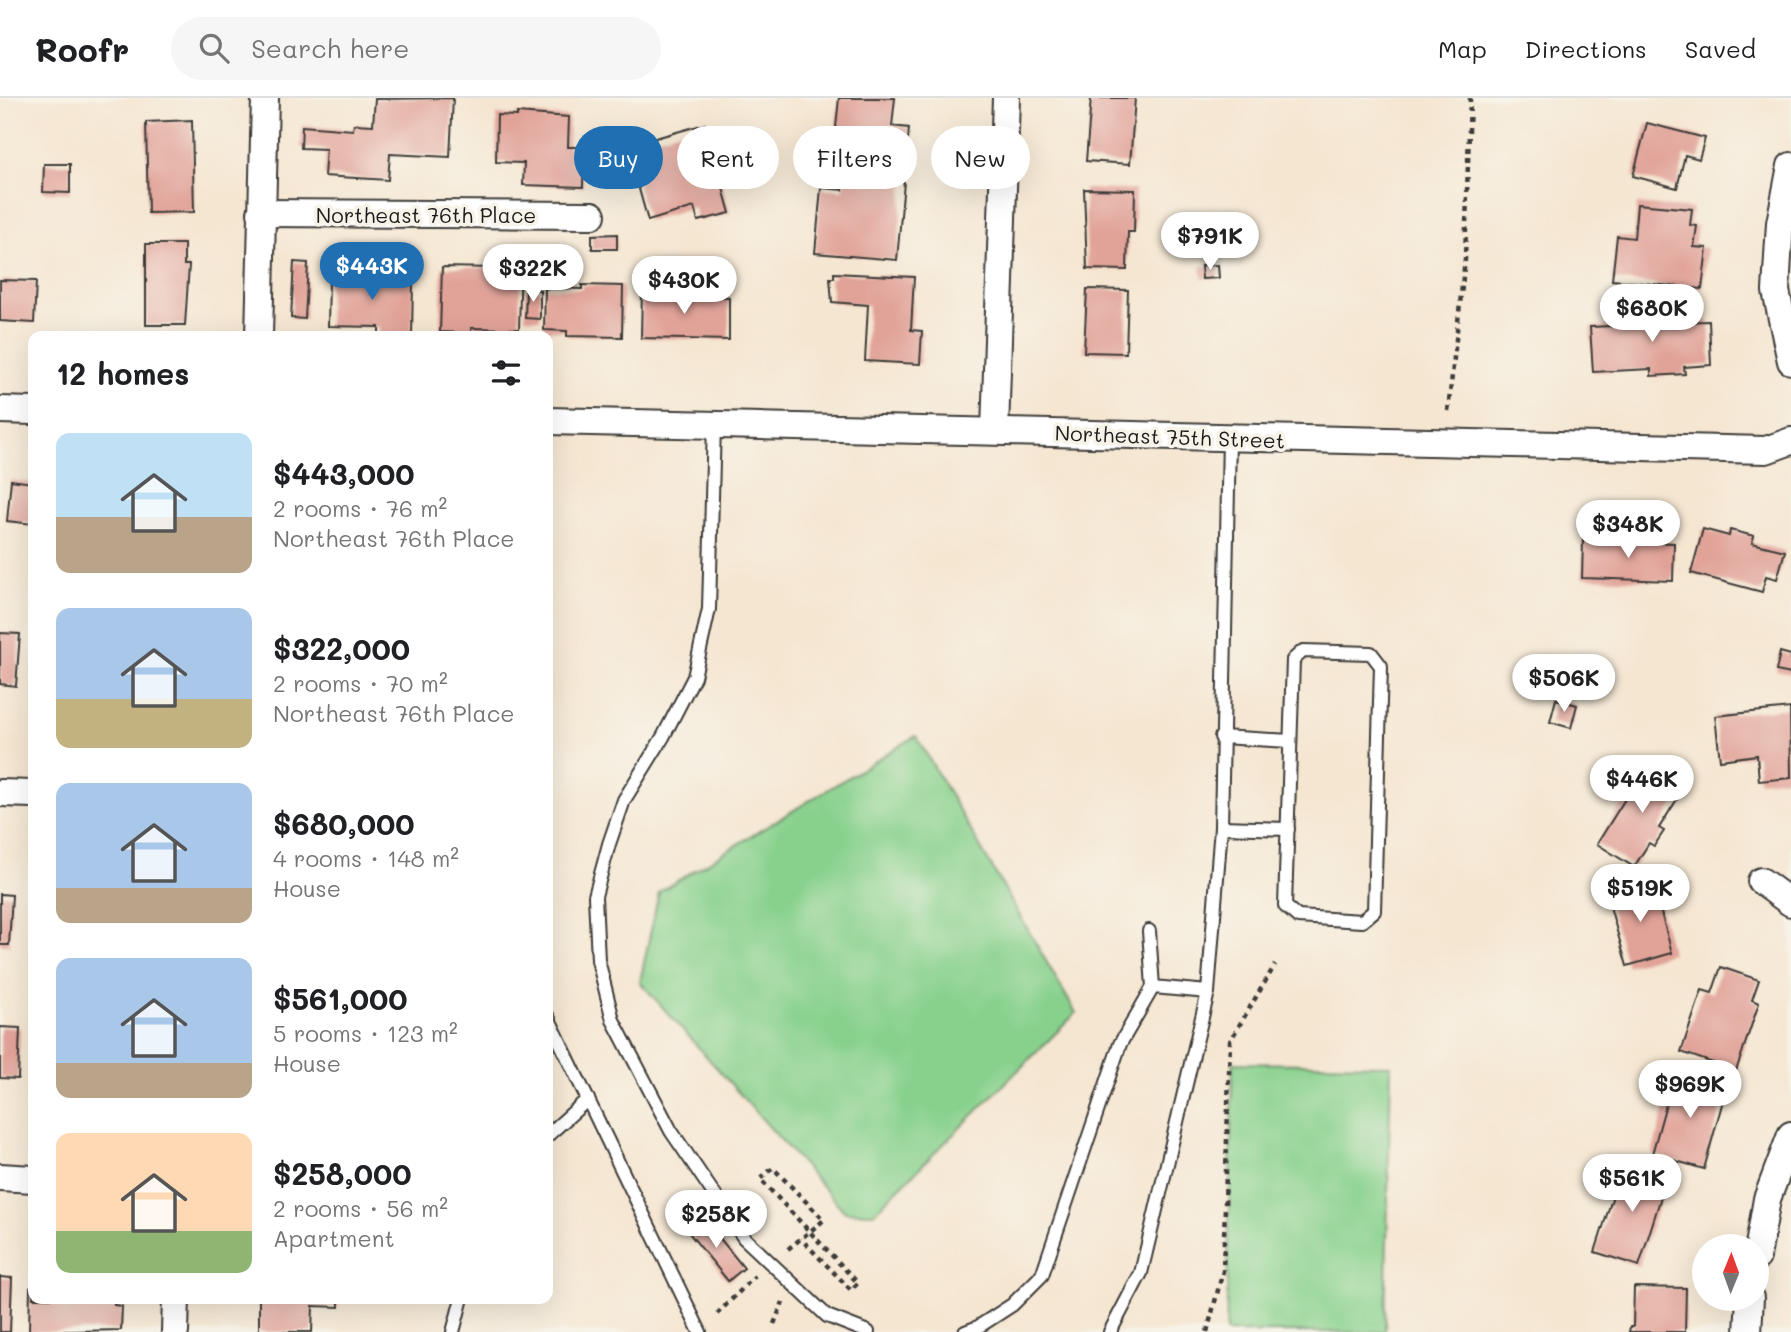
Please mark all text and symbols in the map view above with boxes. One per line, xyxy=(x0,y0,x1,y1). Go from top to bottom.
search box xyxy=(171,17,661,80)
text: Roofr xyxy=(35,27,129,70)
icon: search xyxy=(195,29,233,67)
text: Search here xyxy=(251,31,409,65)
text: Map xyxy=(1438,33,1487,64)
text: Directions xyxy=(1525,33,1647,64)
text: Saved xyxy=(1685,33,1756,64)
chip: Buy xyxy=(574,126,663,189)
chip: Rent xyxy=(677,126,779,189)
chip: Filters xyxy=(793,126,917,189)
chip: New xyxy=(931,126,1030,189)
street label: Northeast 76th Place xyxy=(316,201,536,228)
pin: $791K xyxy=(1161,212,1259,272)
text: $791K xyxy=(1177,220,1243,250)
pin: $443K xyxy=(323,242,421,302)
pin: $322K xyxy=(484,244,582,304)
text: $443K xyxy=(336,250,408,280)
text: $322K xyxy=(499,252,567,282)
pin: $430K xyxy=(635,256,733,316)
text: $430K xyxy=(648,264,720,294)
pin: $680K xyxy=(1603,285,1701,344)
text: $680K xyxy=(1616,292,1688,322)
text: 12 homes xyxy=(56,353,189,393)
icon: filters xyxy=(487,354,525,392)
street label: Northeast 75th Street xyxy=(1054,418,1286,454)
text: $443,000 xyxy=(273,453,415,493)
icon: home xyxy=(112,461,196,545)
text: 2 rooms · 76 m² xyxy=(273,493,447,523)
pin: $348K xyxy=(1579,500,1677,560)
text: $348K xyxy=(1592,508,1664,538)
text: Northeast 76th Place xyxy=(273,523,515,553)
text: $322,000 xyxy=(273,628,410,668)
icon: home xyxy=(112,636,196,720)
pin: $506K xyxy=(1515,654,1613,714)
text: $506K xyxy=(1528,662,1600,692)
text: 2 rooms · 70 m² xyxy=(273,668,448,698)
text: Northeast 76th Place xyxy=(273,698,515,728)
pin: $446K xyxy=(1593,756,1691,815)
text: $446K xyxy=(1606,763,1678,793)
text: $680,000 xyxy=(273,803,415,843)
icon: home xyxy=(112,811,196,895)
text: 4 rooms · 148 m² xyxy=(273,843,459,873)
pin: $519K xyxy=(1591,864,1689,924)
text: $519K xyxy=(1607,872,1673,902)
text: House xyxy=(273,873,341,903)
text: $561,000 xyxy=(273,978,408,1018)
icon: home xyxy=(112,986,196,1070)
text: 5 rooms · 123 m² xyxy=(273,1018,458,1048)
text: House xyxy=(273,1048,341,1078)
pin: $969K xyxy=(1641,1060,1739,1120)
text: $969K xyxy=(1655,1068,1725,1098)
text: $258,000 xyxy=(273,1153,412,1193)
pin: $561K xyxy=(1583,1154,1681,1214)
icon: home xyxy=(112,1161,196,1245)
text: $561K xyxy=(1599,1162,1665,1192)
pin: $258K xyxy=(667,1190,765,1250)
text: 2 rooms · 56 m² xyxy=(273,1193,448,1223)
text: $258K xyxy=(681,1198,751,1228)
text: Apartment xyxy=(273,1223,395,1253)
north arrow xyxy=(1692,1234,1769,1311)
map controls xyxy=(1692,1234,1769,1311)

